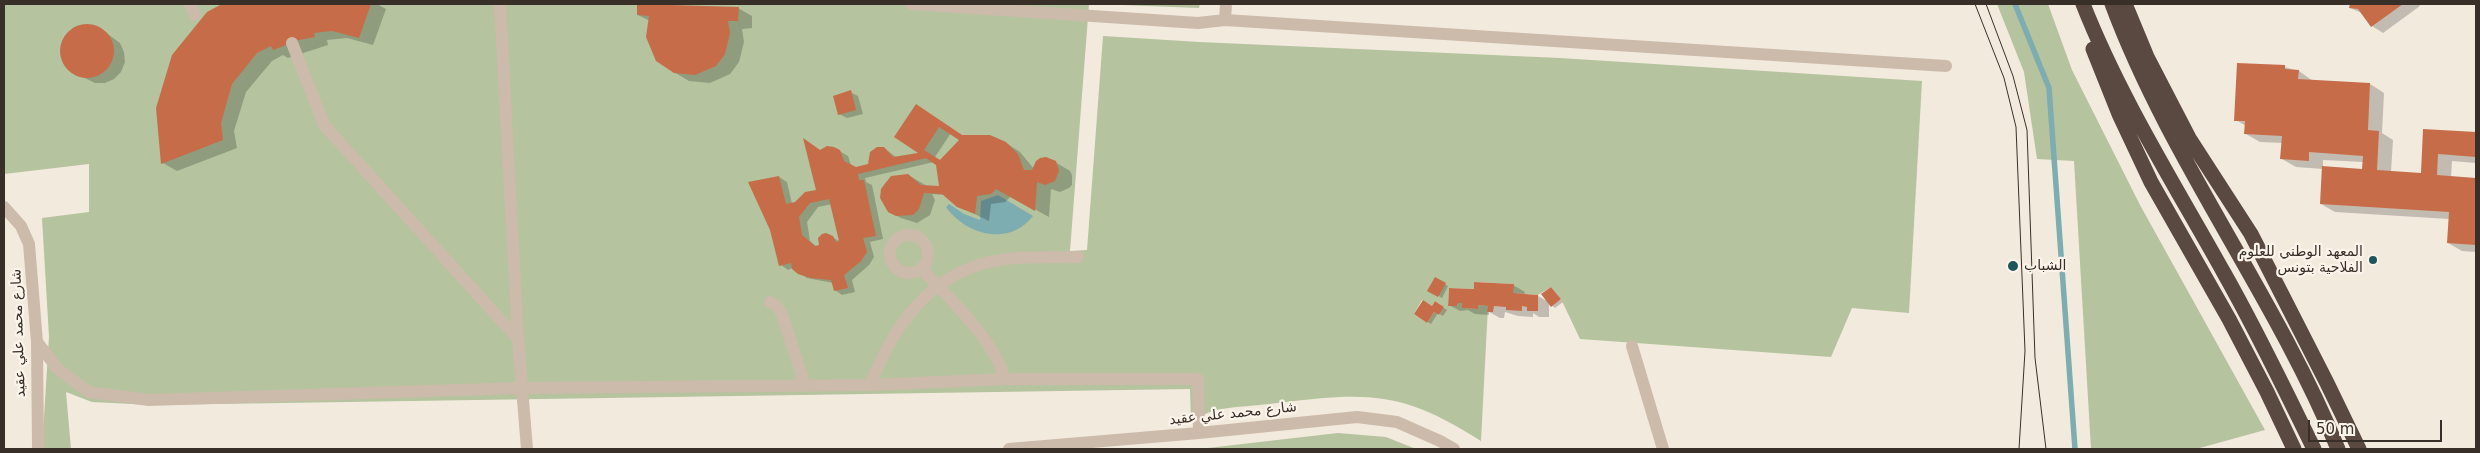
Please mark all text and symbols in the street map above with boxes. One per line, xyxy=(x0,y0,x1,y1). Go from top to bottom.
place label: المعهد الوطني للعلوم الفلاحية بتونس xyxy=(2239,244,2363,276)
marker: المعهد الوطني للعلوم الفلاحية بتونس xyxy=(2367,254,2379,266)
place label: الشباب xyxy=(2024,258,2066,274)
marker: الشباب xyxy=(2006,259,2020,273)
street label: شارع محمد علي عقيد xyxy=(8,269,30,397)
street label: شارع محمد علي عقيد xyxy=(1168,399,1298,429)
scale bar xyxy=(2310,410,2444,442)
text: 50 m xyxy=(2316,420,2354,438)

